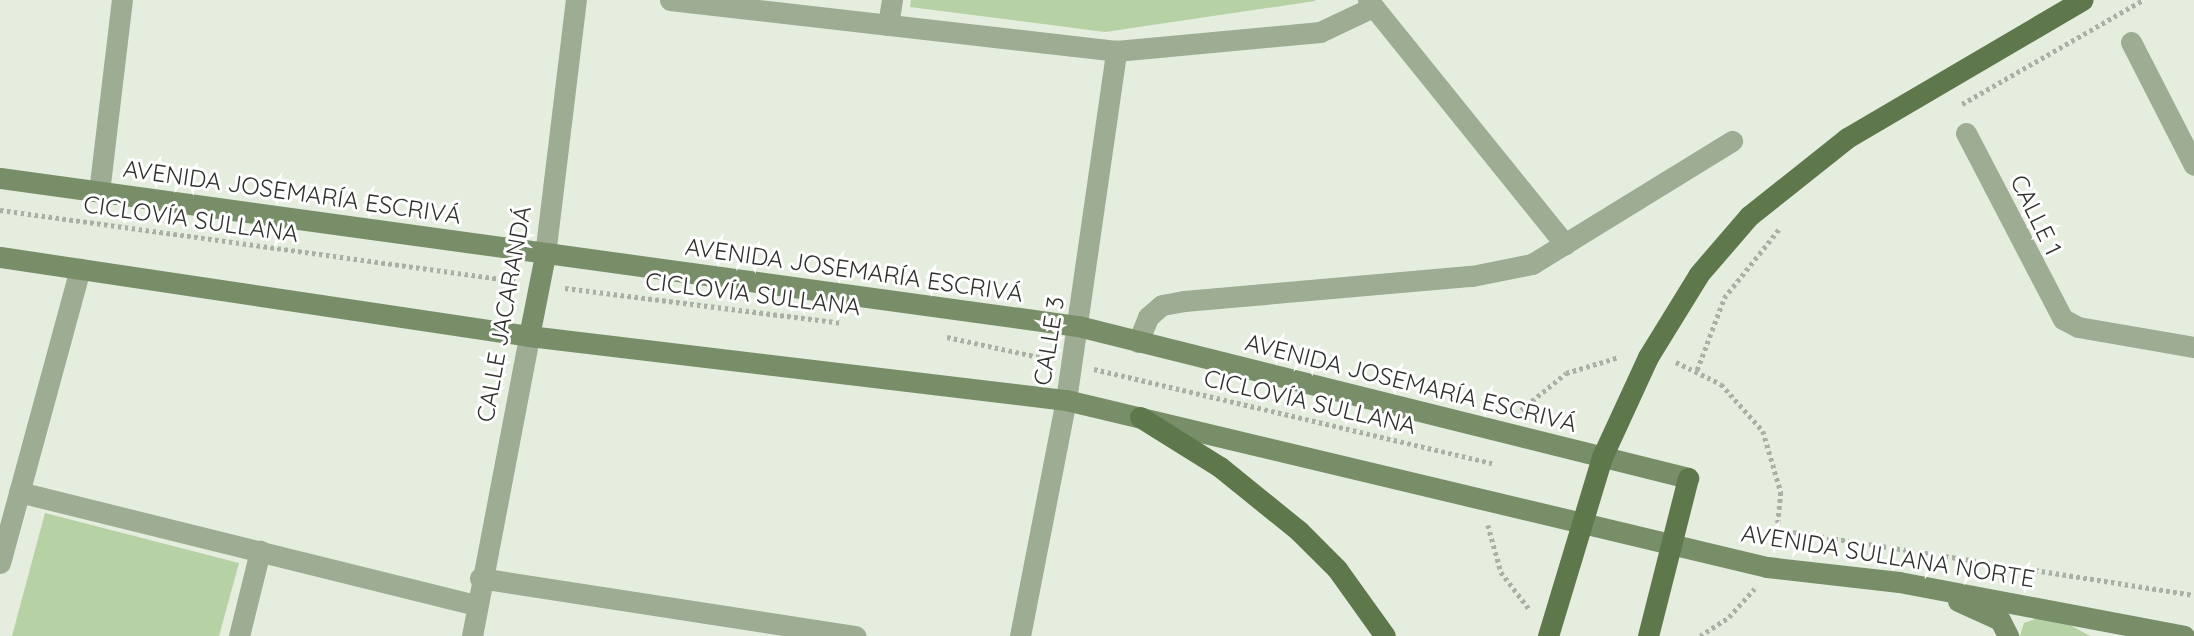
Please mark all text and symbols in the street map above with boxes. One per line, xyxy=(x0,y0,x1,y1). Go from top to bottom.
street label: AVENIDA JOSEMARÍA ESCRIVÁ xyxy=(121,154,463,230)
street label: CALLE 1 xyxy=(2004,170,2068,260)
street label: CICLOVÍA SULLANA xyxy=(82,190,300,248)
street label: CALLE JACARANDÁ xyxy=(471,204,537,424)
street label: AVENIDA JOSEMARÍA ESCRIVÁ xyxy=(683,232,1025,308)
street label: CICLOVÍA SULLANA xyxy=(644,267,862,321)
street label: CALLE 3 xyxy=(1028,295,1070,387)
street label: AVENIDA JOSEMARÍA ESCRIVÁ xyxy=(1242,328,1580,438)
street label: CICLOVÍA SULLANA xyxy=(1201,364,1419,440)
street label: AVENIDA SULLANA NORTE xyxy=(1739,519,2037,593)

